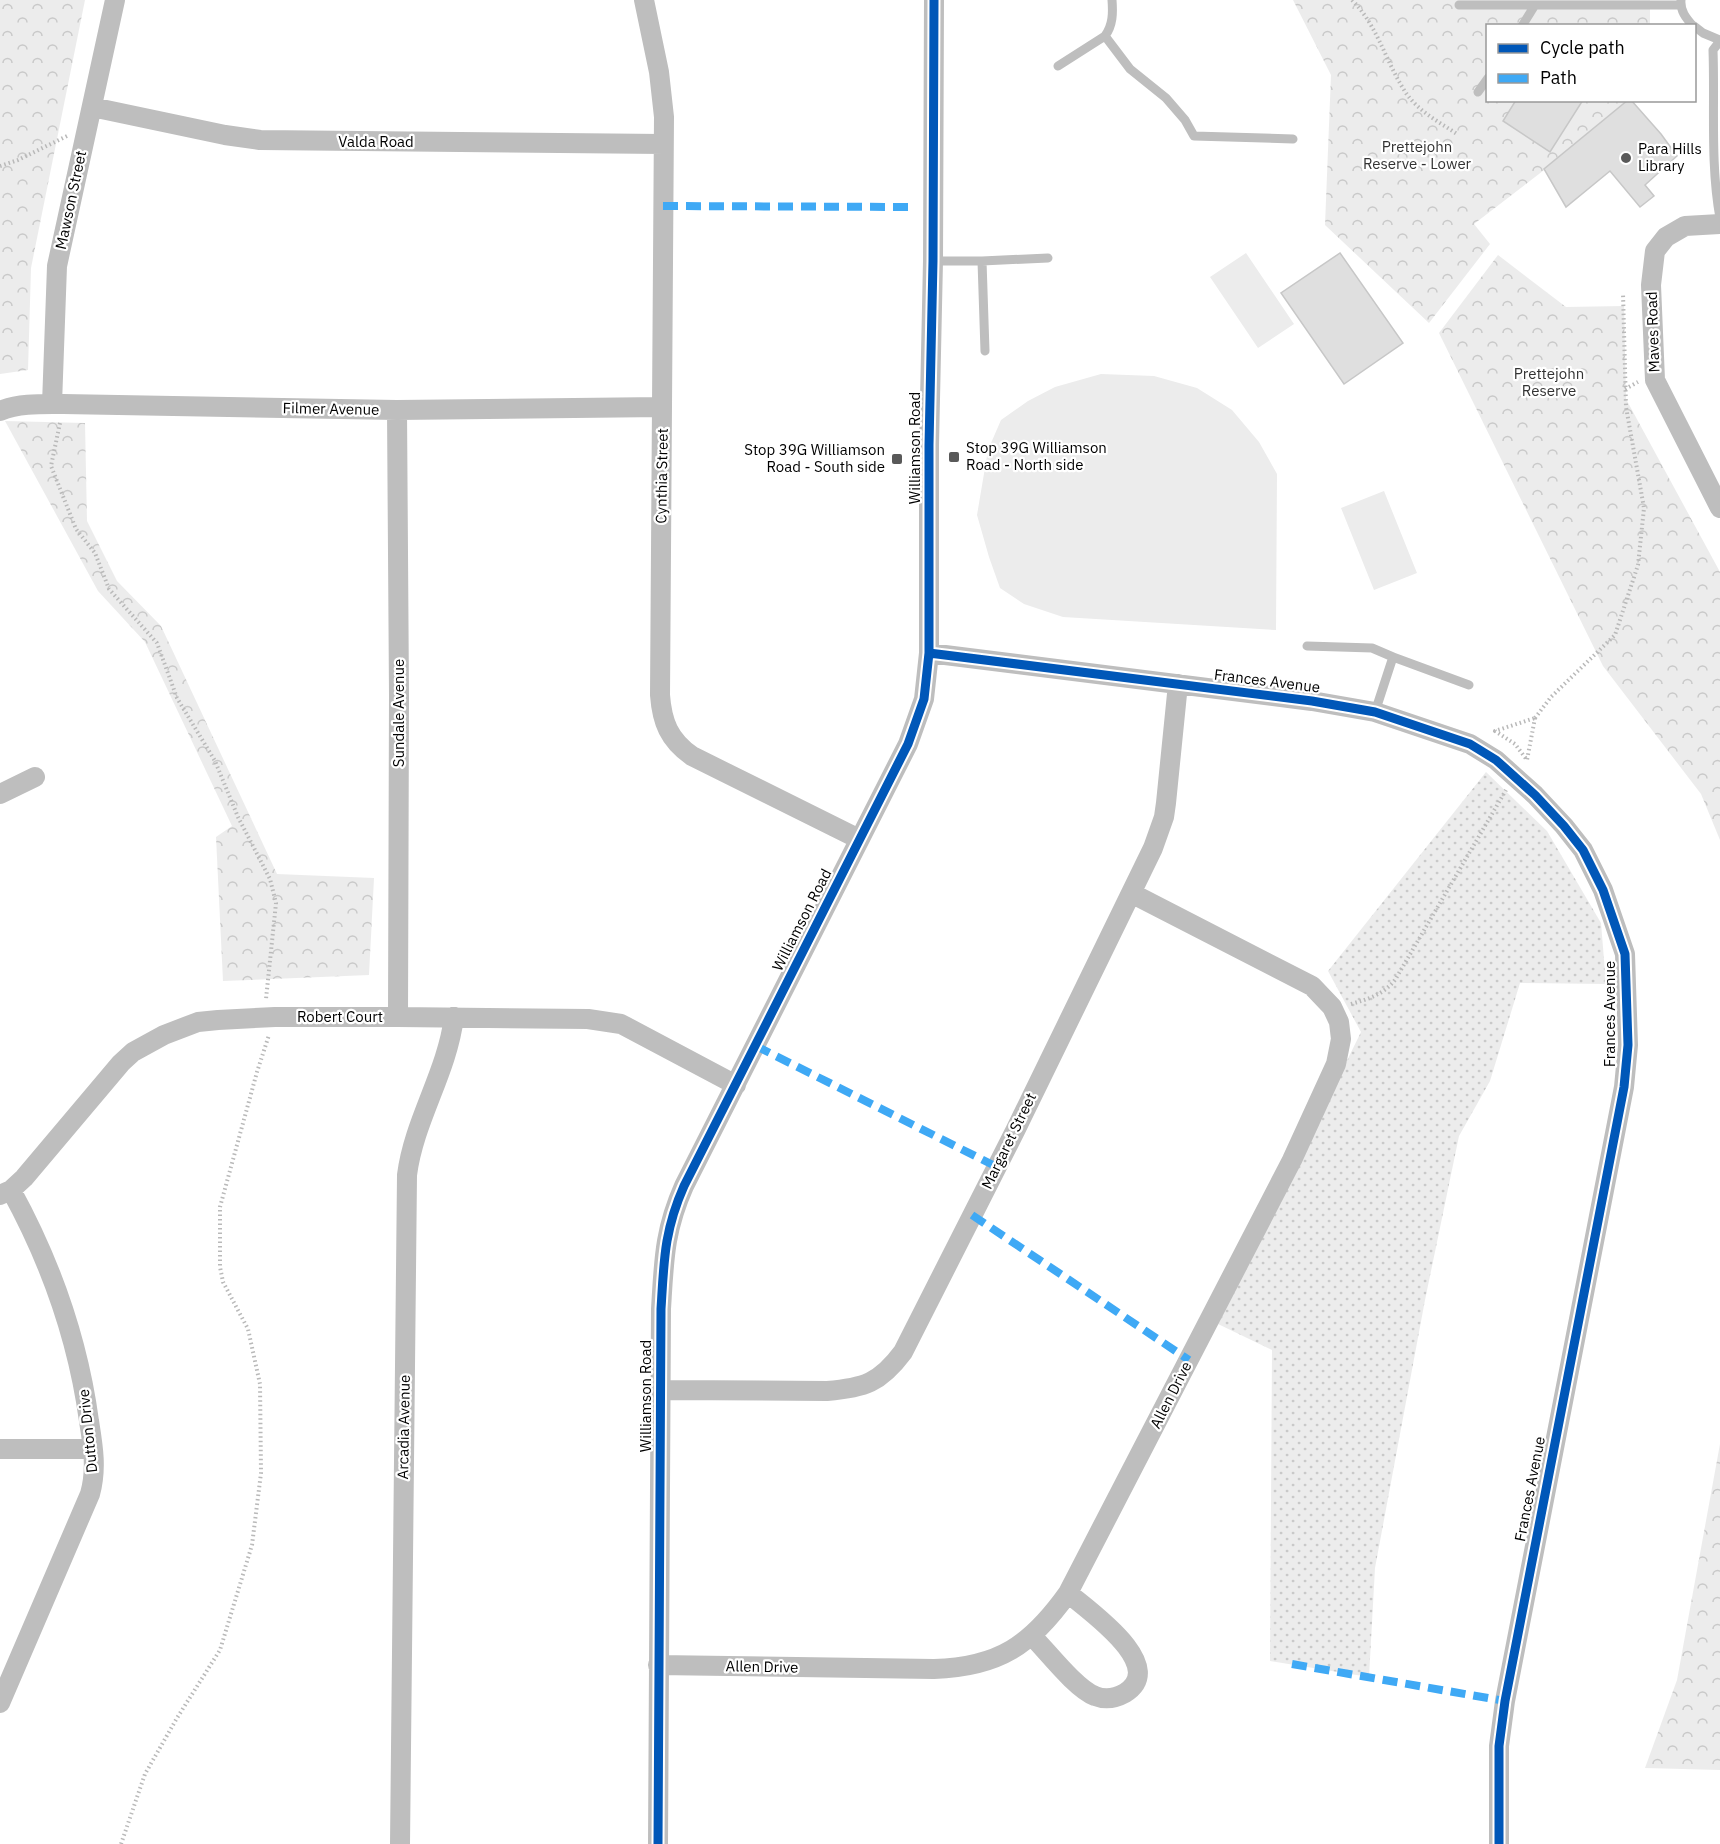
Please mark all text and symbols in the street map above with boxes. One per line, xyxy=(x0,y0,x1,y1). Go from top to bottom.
legend xyxy=(1486,24,1696,102)
text: Cycle path xyxy=(1540,36,1625,59)
text: Path xyxy=(1540,66,1577,89)
street label: Valda Road xyxy=(338,132,414,151)
park label: Prettejohn Reserve - Lower xyxy=(1363,137,1472,173)
place label: Para Hills Library xyxy=(1638,139,1702,175)
street label: Mawson Street xyxy=(51,149,90,251)
marker: Para Hills Library xyxy=(1619,151,1633,165)
street label: Maves Road xyxy=(1642,291,1663,373)
park label: Prettejohn Reserve xyxy=(1514,364,1584,400)
street label: Williamson Road xyxy=(905,392,924,504)
street label: Filmer Avenue xyxy=(283,398,380,419)
street label: Cynthia Street xyxy=(651,428,672,524)
place label: Stop 39G Williamson Road - North side xyxy=(966,438,1107,474)
place label: Stop 39G Williamson Road - South side xyxy=(744,440,885,476)
marker: Stop 39G Williamson Road - North side xyxy=(947,450,961,464)
marker: Stop 39G Williamson Road - South side xyxy=(890,452,904,466)
street label: Sundale Avenue xyxy=(389,659,408,767)
street label: Frances Avenue xyxy=(1213,665,1321,696)
street label: Williamson Road xyxy=(768,865,836,974)
street label: Frances Avenue xyxy=(1600,961,1619,1067)
street label: Robert Court xyxy=(297,1007,383,1026)
street label: Margaret Street xyxy=(977,1089,1040,1192)
street label: Williamson Road xyxy=(636,1340,655,1452)
street label: Allen Drive xyxy=(1146,1358,1196,1432)
street label: Arcadia Avenue xyxy=(393,1374,414,1479)
street label: Dutton Drive xyxy=(74,1388,101,1474)
street label: Frances Avenue xyxy=(1510,1435,1549,1543)
street label: Allen Drive xyxy=(725,1656,799,1677)

